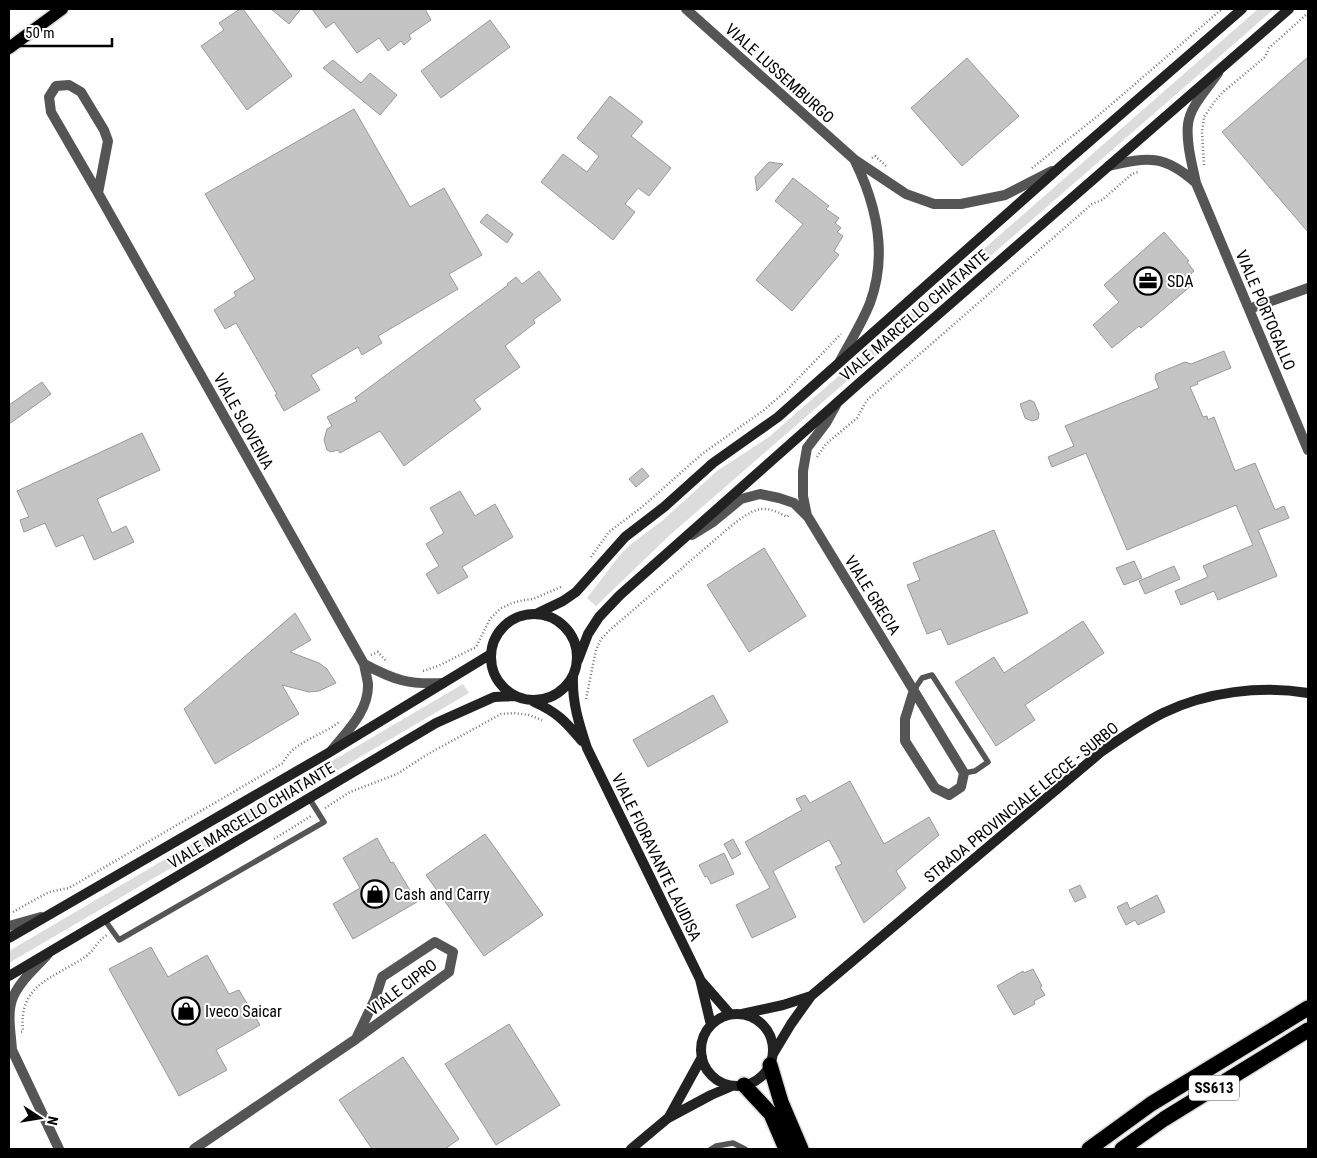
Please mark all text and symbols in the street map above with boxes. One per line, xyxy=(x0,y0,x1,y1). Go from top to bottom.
scale bar xyxy=(18,15,111,47)
street label: VIALE LUSSEMBURGO xyxy=(721,20,838,127)
text: 50 m xyxy=(25,24,55,42)
street label: VIALE MARCELLO CHIATANTE xyxy=(836,246,993,385)
street label: VIALE PORTOGALLO xyxy=(1232,247,1299,373)
office icon: SDA xyxy=(1133,266,1163,296)
place label: SDA xyxy=(1167,272,1194,291)
street label: VIALE SLOVENIA xyxy=(209,370,278,472)
street label: VIALE GRECIA xyxy=(841,552,904,638)
street label: STRADA PROVINCIALE LECCE - SURBO xyxy=(920,718,1122,887)
street label: VIALE MARCELLO CHIATANTE xyxy=(165,758,338,873)
street label: VIALE FIORAVANTE LAUDISA xyxy=(608,771,705,944)
shop icon: Cash and Carry xyxy=(360,879,390,909)
place label: Cash and Carry xyxy=(394,885,490,904)
street label: VIALE CIPRO xyxy=(364,955,441,1020)
shop icon: Iveco Saicar xyxy=(171,996,201,1026)
place label: Iveco Saicar xyxy=(205,1002,282,1021)
road number: SS613 xyxy=(1189,1076,1239,1100)
north arrow xyxy=(15,1093,65,1143)
text: N xyxy=(44,1115,61,1127)

